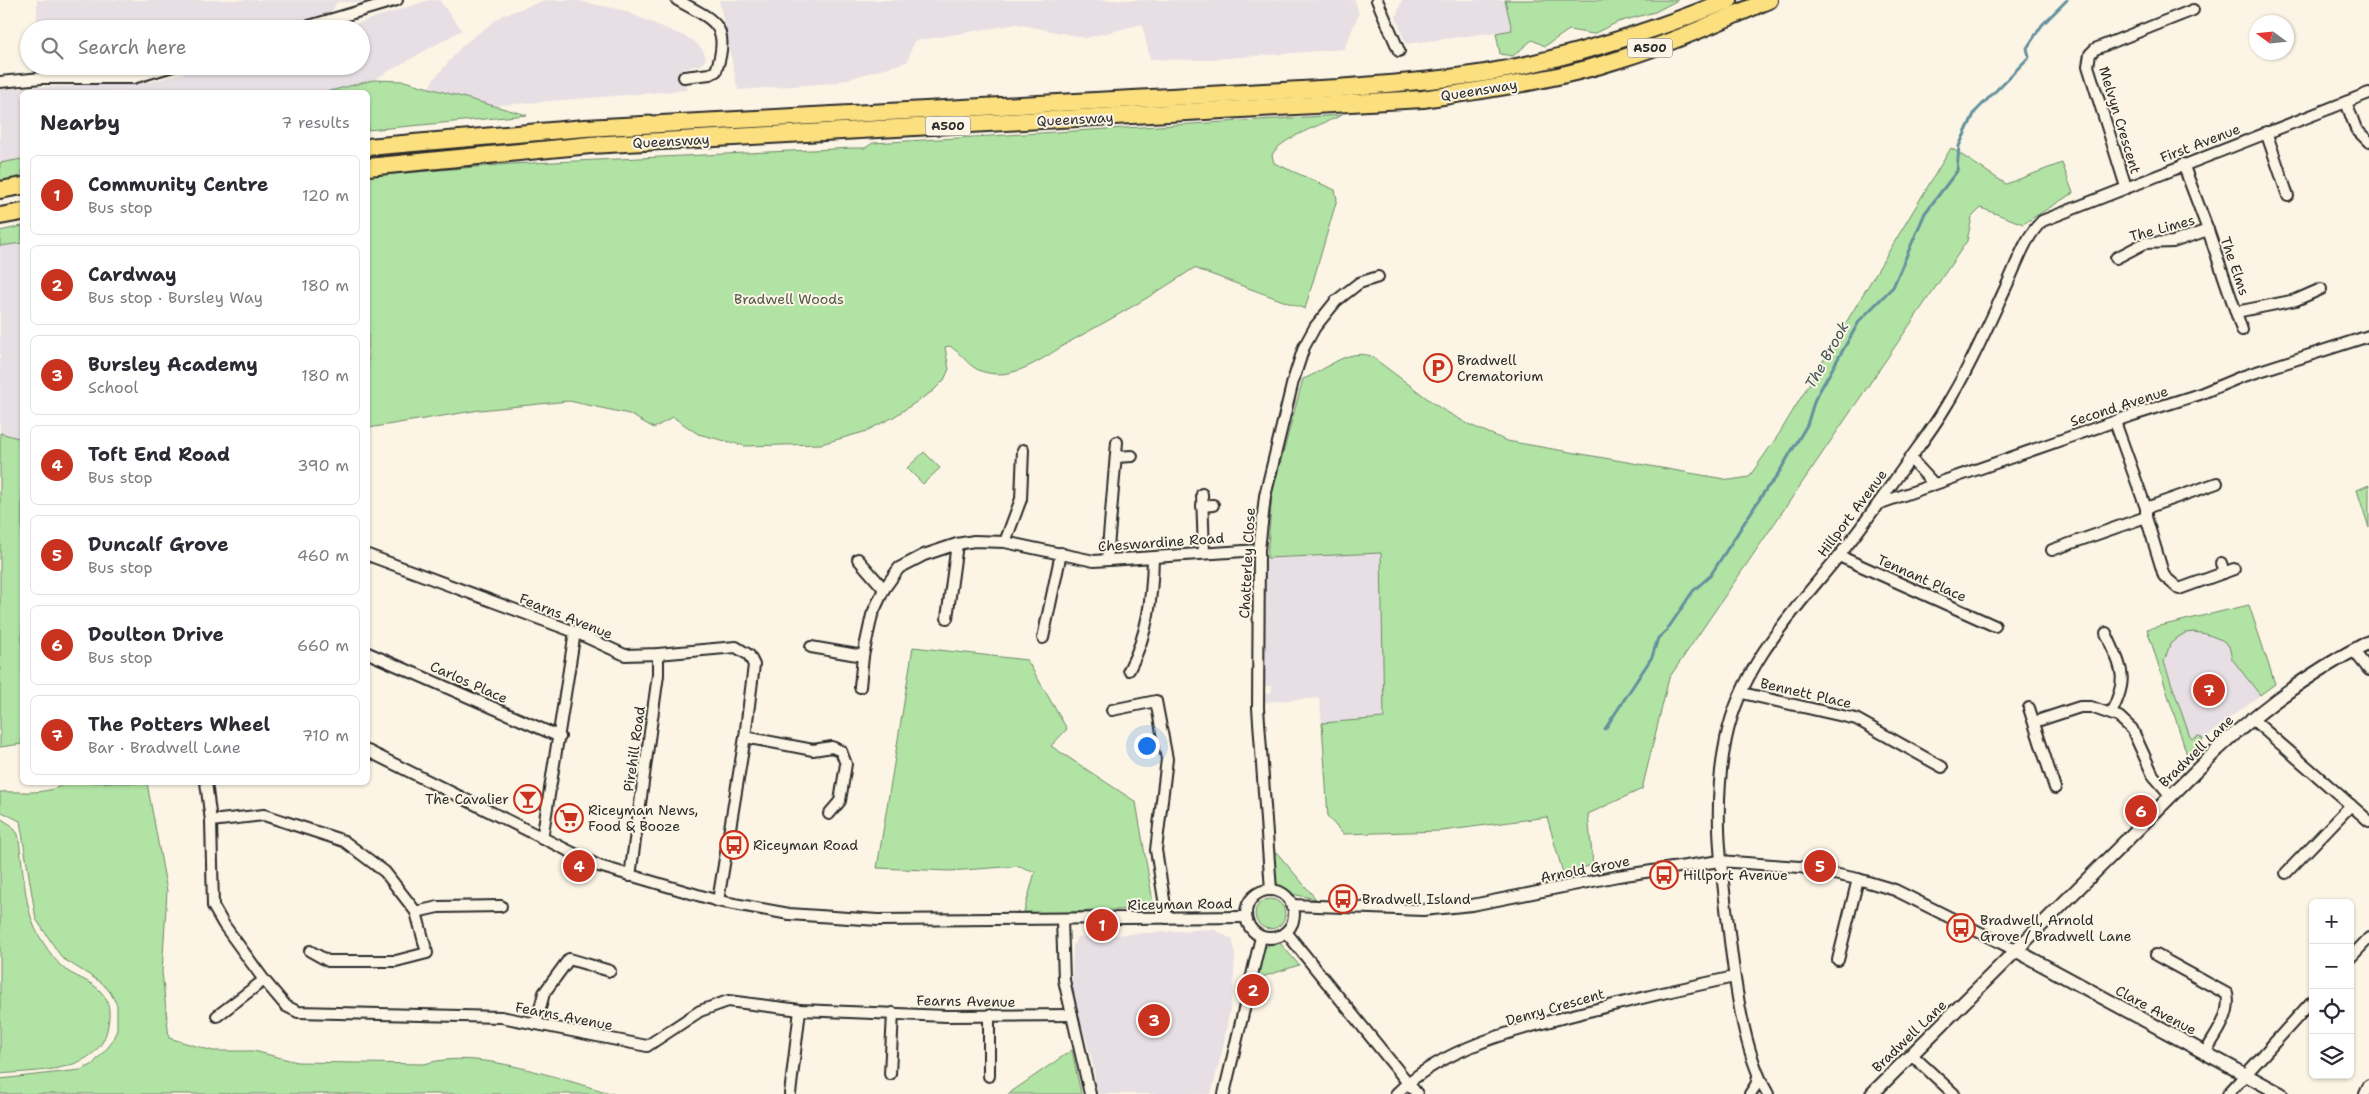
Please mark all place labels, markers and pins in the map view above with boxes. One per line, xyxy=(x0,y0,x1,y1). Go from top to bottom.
place label: Bradwell Crematorium xyxy=(1457,351,1543,385)
parking icon: Bradwell Crematorium xyxy=(1423,353,1453,383)
pin: 7 xyxy=(2193,671,2225,709)
bar icon: The Cavalier xyxy=(513,784,543,814)
place label: The Cavalier xyxy=(425,790,509,808)
pin: 6 xyxy=(2125,792,2157,830)
place label: Riceyman News, Food & Booze xyxy=(588,801,698,835)
supermarket icon: Riceyman News, Food & Booze xyxy=(554,803,584,833)
bus stop icon: Riceyman Road xyxy=(719,830,749,860)
place label: Riceyman Road xyxy=(753,836,858,854)
pin: 4 xyxy=(563,847,595,885)
pin: 5 xyxy=(1804,847,1836,885)
bus stop icon: Hillport Avenue xyxy=(1649,860,1679,890)
place label: Hillport Avenue xyxy=(1683,866,1788,884)
bus stop icon: Bradwell Island xyxy=(1328,884,1358,914)
place label: Bradwell Island xyxy=(1362,890,1471,908)
pin: 1 xyxy=(1086,906,1118,944)
place label: Bradwell, Arnold Grove / Bradwell Lane xyxy=(1980,911,2131,945)
bus stop icon: Bradwell, Arnold Grove / Bradwell Lane xyxy=(1946,913,1976,943)
pin: 2 xyxy=(1237,971,1269,1009)
pin: 3 xyxy=(1138,1001,1170,1039)

